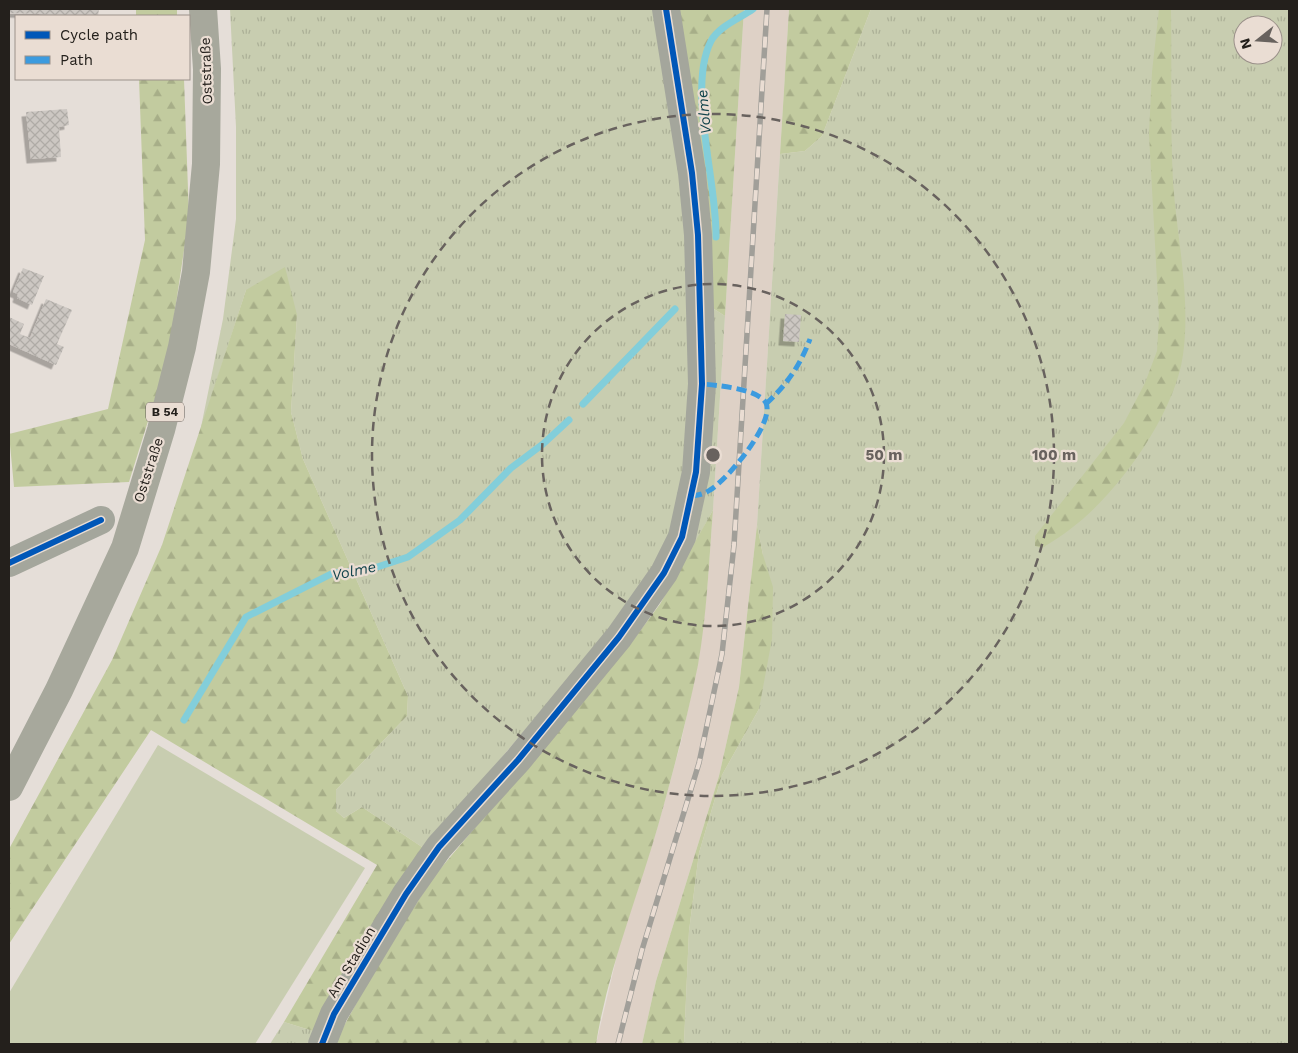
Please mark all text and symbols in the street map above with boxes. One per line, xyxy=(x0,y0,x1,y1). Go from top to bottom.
legend xyxy=(15,15,190,80)
north arrow xyxy=(1233,15,1283,65)
text: Cycle path xyxy=(60,26,138,44)
street label: Oststraße xyxy=(197,37,215,105)
text: N xyxy=(1236,37,1255,51)
text: Path xyxy=(60,51,93,69)
water label: Volme xyxy=(693,89,715,135)
road number: B 54 xyxy=(146,402,184,422)
street label: Oststraße xyxy=(130,436,166,504)
centre of rings xyxy=(704,446,722,464)
text: 50 m xyxy=(866,446,902,464)
text: 100 m xyxy=(1032,446,1076,464)
water label: Volme xyxy=(330,558,378,584)
street label: Am Stadion xyxy=(324,924,378,1000)

